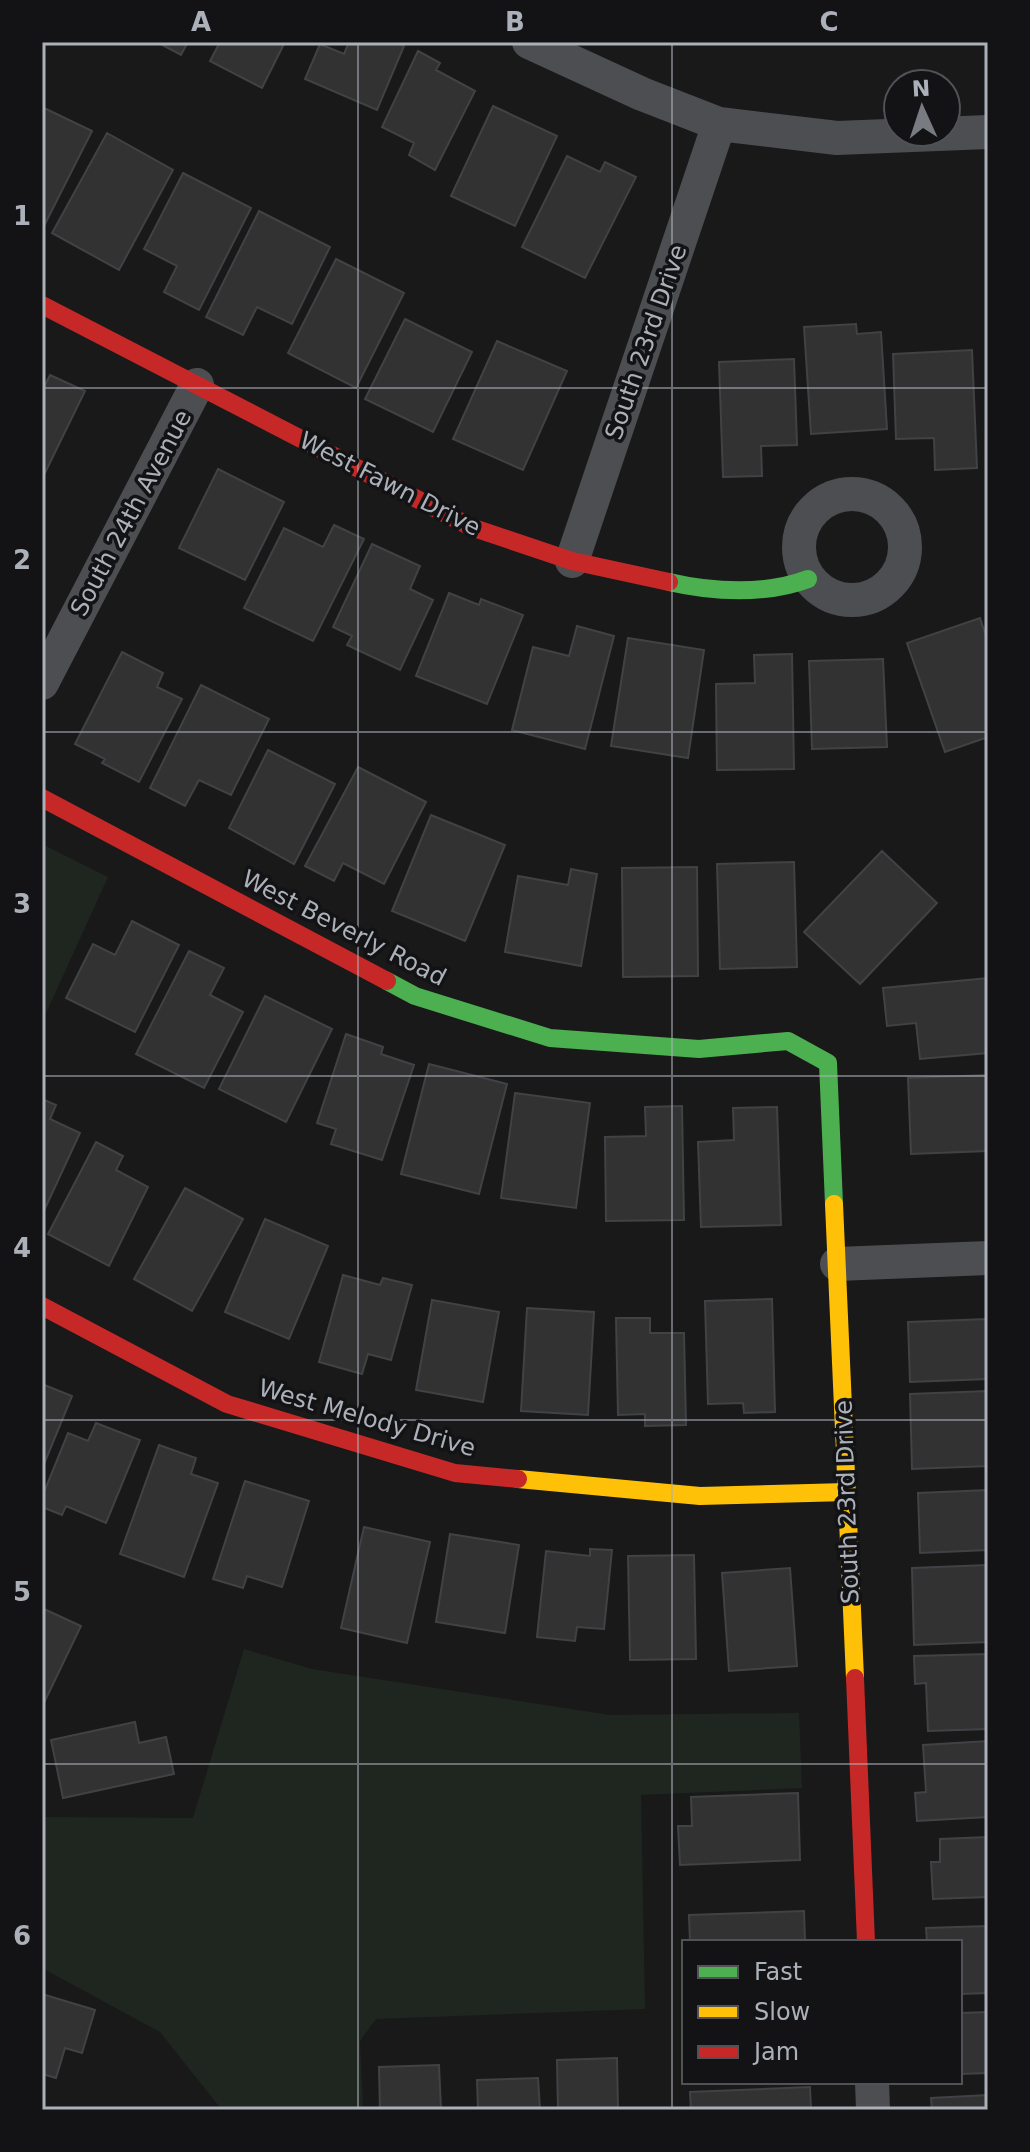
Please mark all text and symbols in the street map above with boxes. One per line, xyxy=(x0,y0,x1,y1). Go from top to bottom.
text: A xyxy=(191,7,211,37)
text: B xyxy=(505,7,525,37)
text: C xyxy=(819,7,839,37)
north arrow xyxy=(882,68,962,148)
text: N xyxy=(911,76,931,101)
text: 1 xyxy=(13,201,31,231)
street label: South 23rd Drive xyxy=(600,241,692,443)
street label: South 24th Avenue xyxy=(65,405,197,621)
street label: West Fawn Drive xyxy=(295,426,485,542)
text: 2 xyxy=(13,545,31,575)
street label: West Beverly Road xyxy=(237,864,451,992)
text: 3 xyxy=(13,889,31,919)
text: 4 xyxy=(13,1233,31,1263)
street label: West Melody Drive xyxy=(255,1374,479,1462)
street label: South 23rd Drive xyxy=(829,1399,865,1605)
text: 5 xyxy=(13,1577,31,1607)
text: 6 xyxy=(13,1921,31,1951)
legend xyxy=(682,1940,962,2084)
text: Fast xyxy=(754,1958,802,1986)
text: Slow xyxy=(754,1998,810,2026)
text: Jam xyxy=(752,2038,799,2066)

